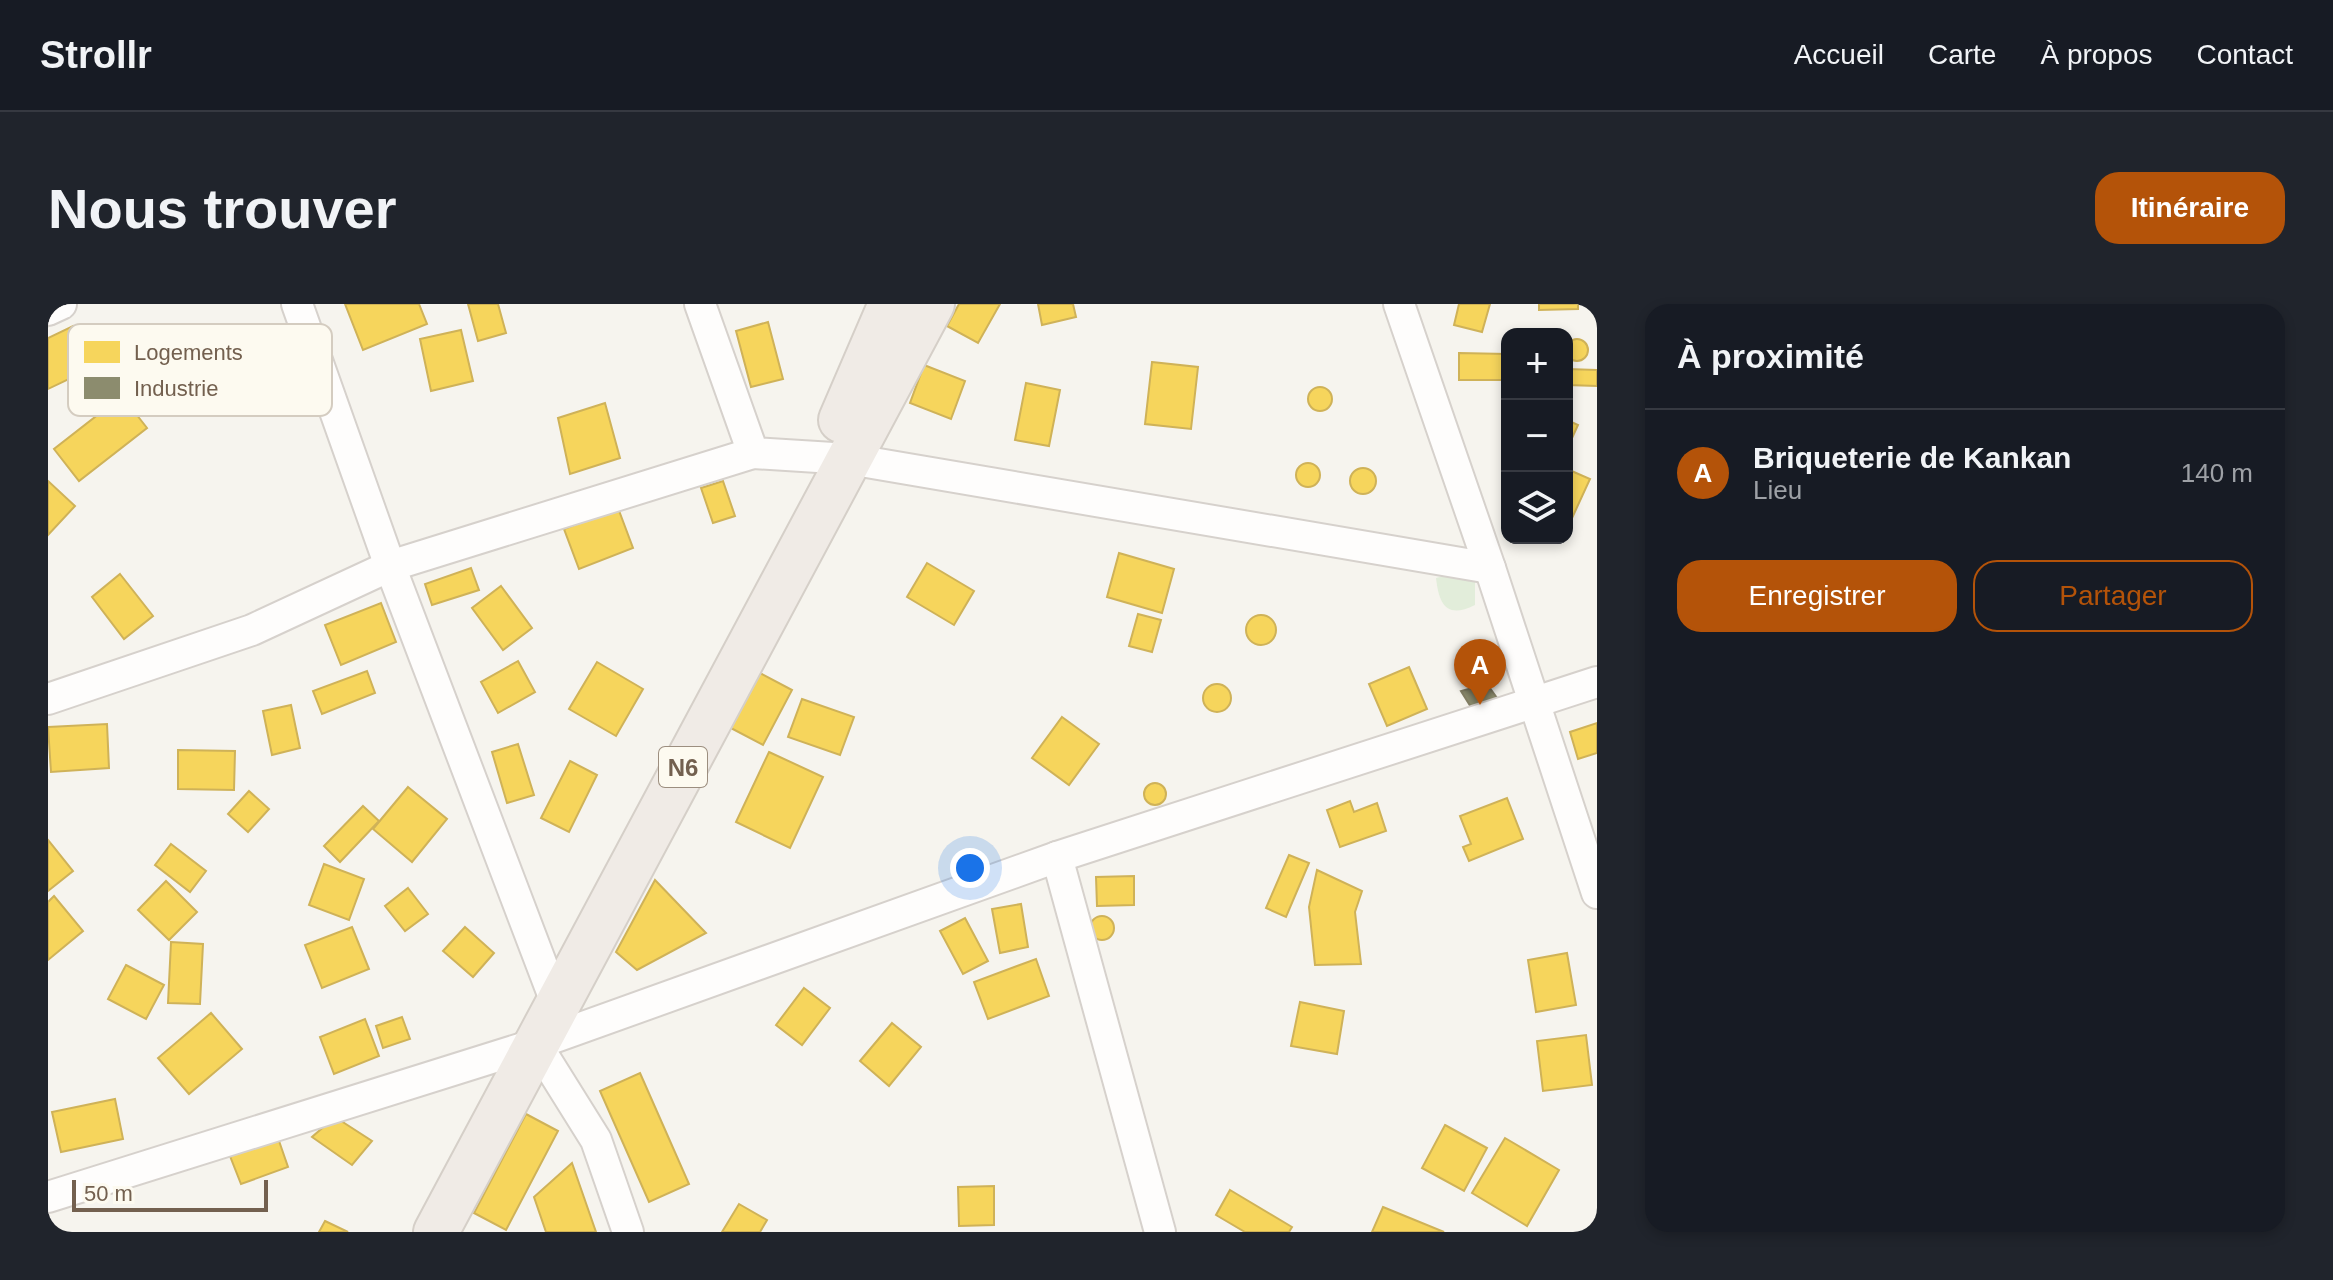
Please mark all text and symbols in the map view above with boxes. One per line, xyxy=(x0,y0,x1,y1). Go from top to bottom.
text: Strollr xyxy=(40,34,152,76)
text: Accueil xyxy=(1794,39,1884,70)
text: Carte xyxy=(1928,39,1996,70)
text: À propos xyxy=(2040,39,2153,70)
text: Contact xyxy=(2197,39,2293,70)
button: Itinéraire xyxy=(2095,172,2285,244)
text: Nous trouver xyxy=(48,177,397,240)
legend xyxy=(68,324,332,416)
map controls xyxy=(1501,328,1573,544)
button: + xyxy=(1501,328,1573,400)
text: À proximité xyxy=(1677,337,1864,375)
text: Logements xyxy=(134,340,243,365)
text: Industrie xyxy=(134,376,218,401)
button: − xyxy=(1501,400,1573,472)
text: Briqueterie de Kankan xyxy=(1753,441,2071,474)
text: A xyxy=(1694,458,1712,488)
text: 140 m xyxy=(2181,458,2253,488)
button: layers xyxy=(1501,472,1573,544)
text: Lieu xyxy=(1753,475,1802,505)
button: Enregistrer xyxy=(1677,560,1957,632)
button: Partager xyxy=(1973,560,2253,632)
pin: A xyxy=(1454,639,1506,705)
road number: N6 xyxy=(659,747,707,787)
your location xyxy=(950,848,990,888)
scale bar xyxy=(72,1176,268,1212)
text: 50 m xyxy=(84,1181,133,1206)

